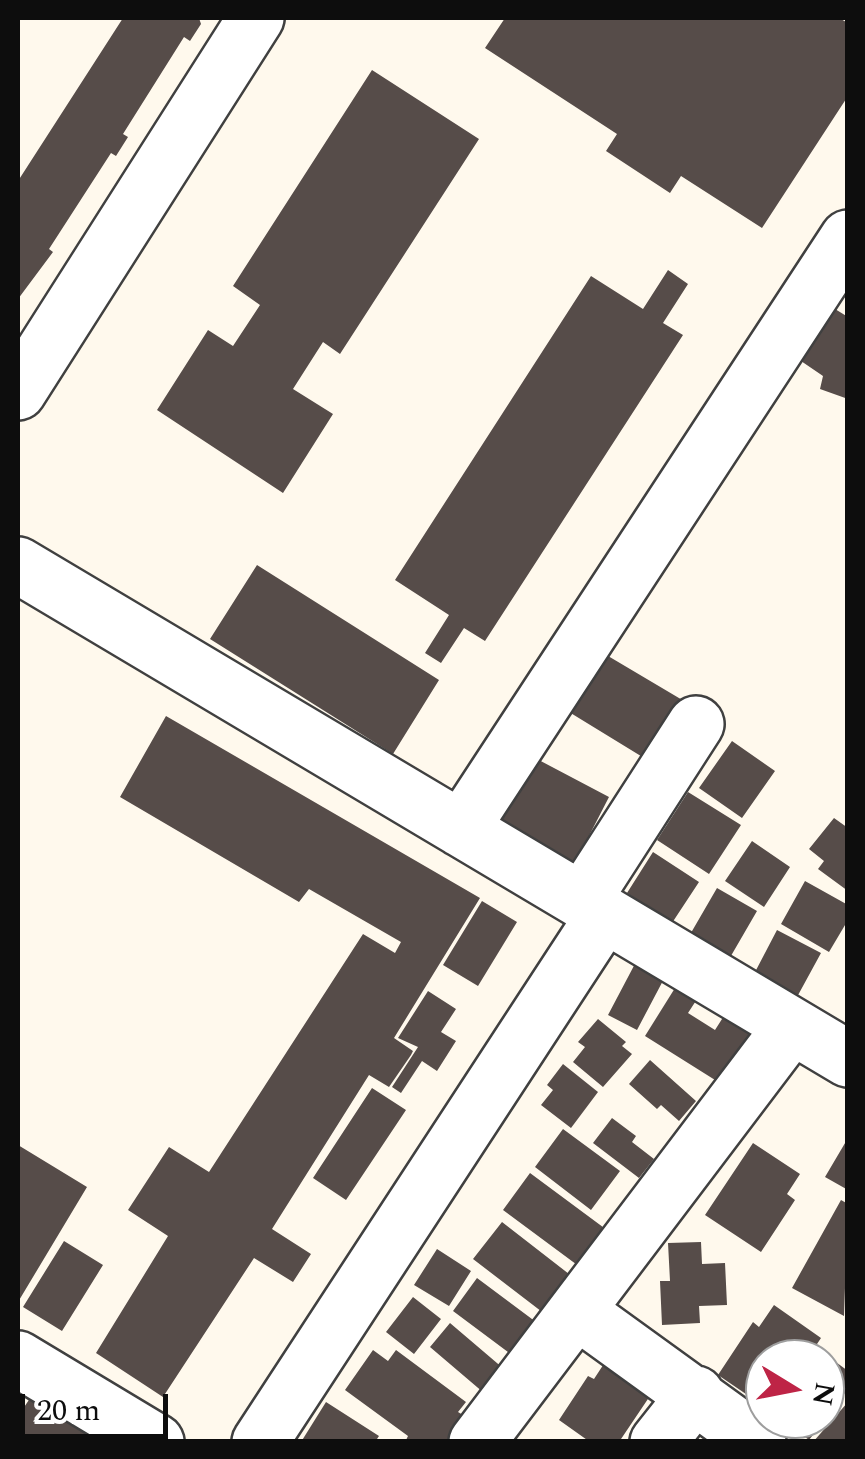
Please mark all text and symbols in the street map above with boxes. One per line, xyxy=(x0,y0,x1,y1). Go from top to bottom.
north arrow xyxy=(745,1339,845,1439)
scale bar xyxy=(25,1374,172,1436)
text: N xyxy=(800,1379,846,1409)
text: 20 m xyxy=(37,1388,100,1434)

